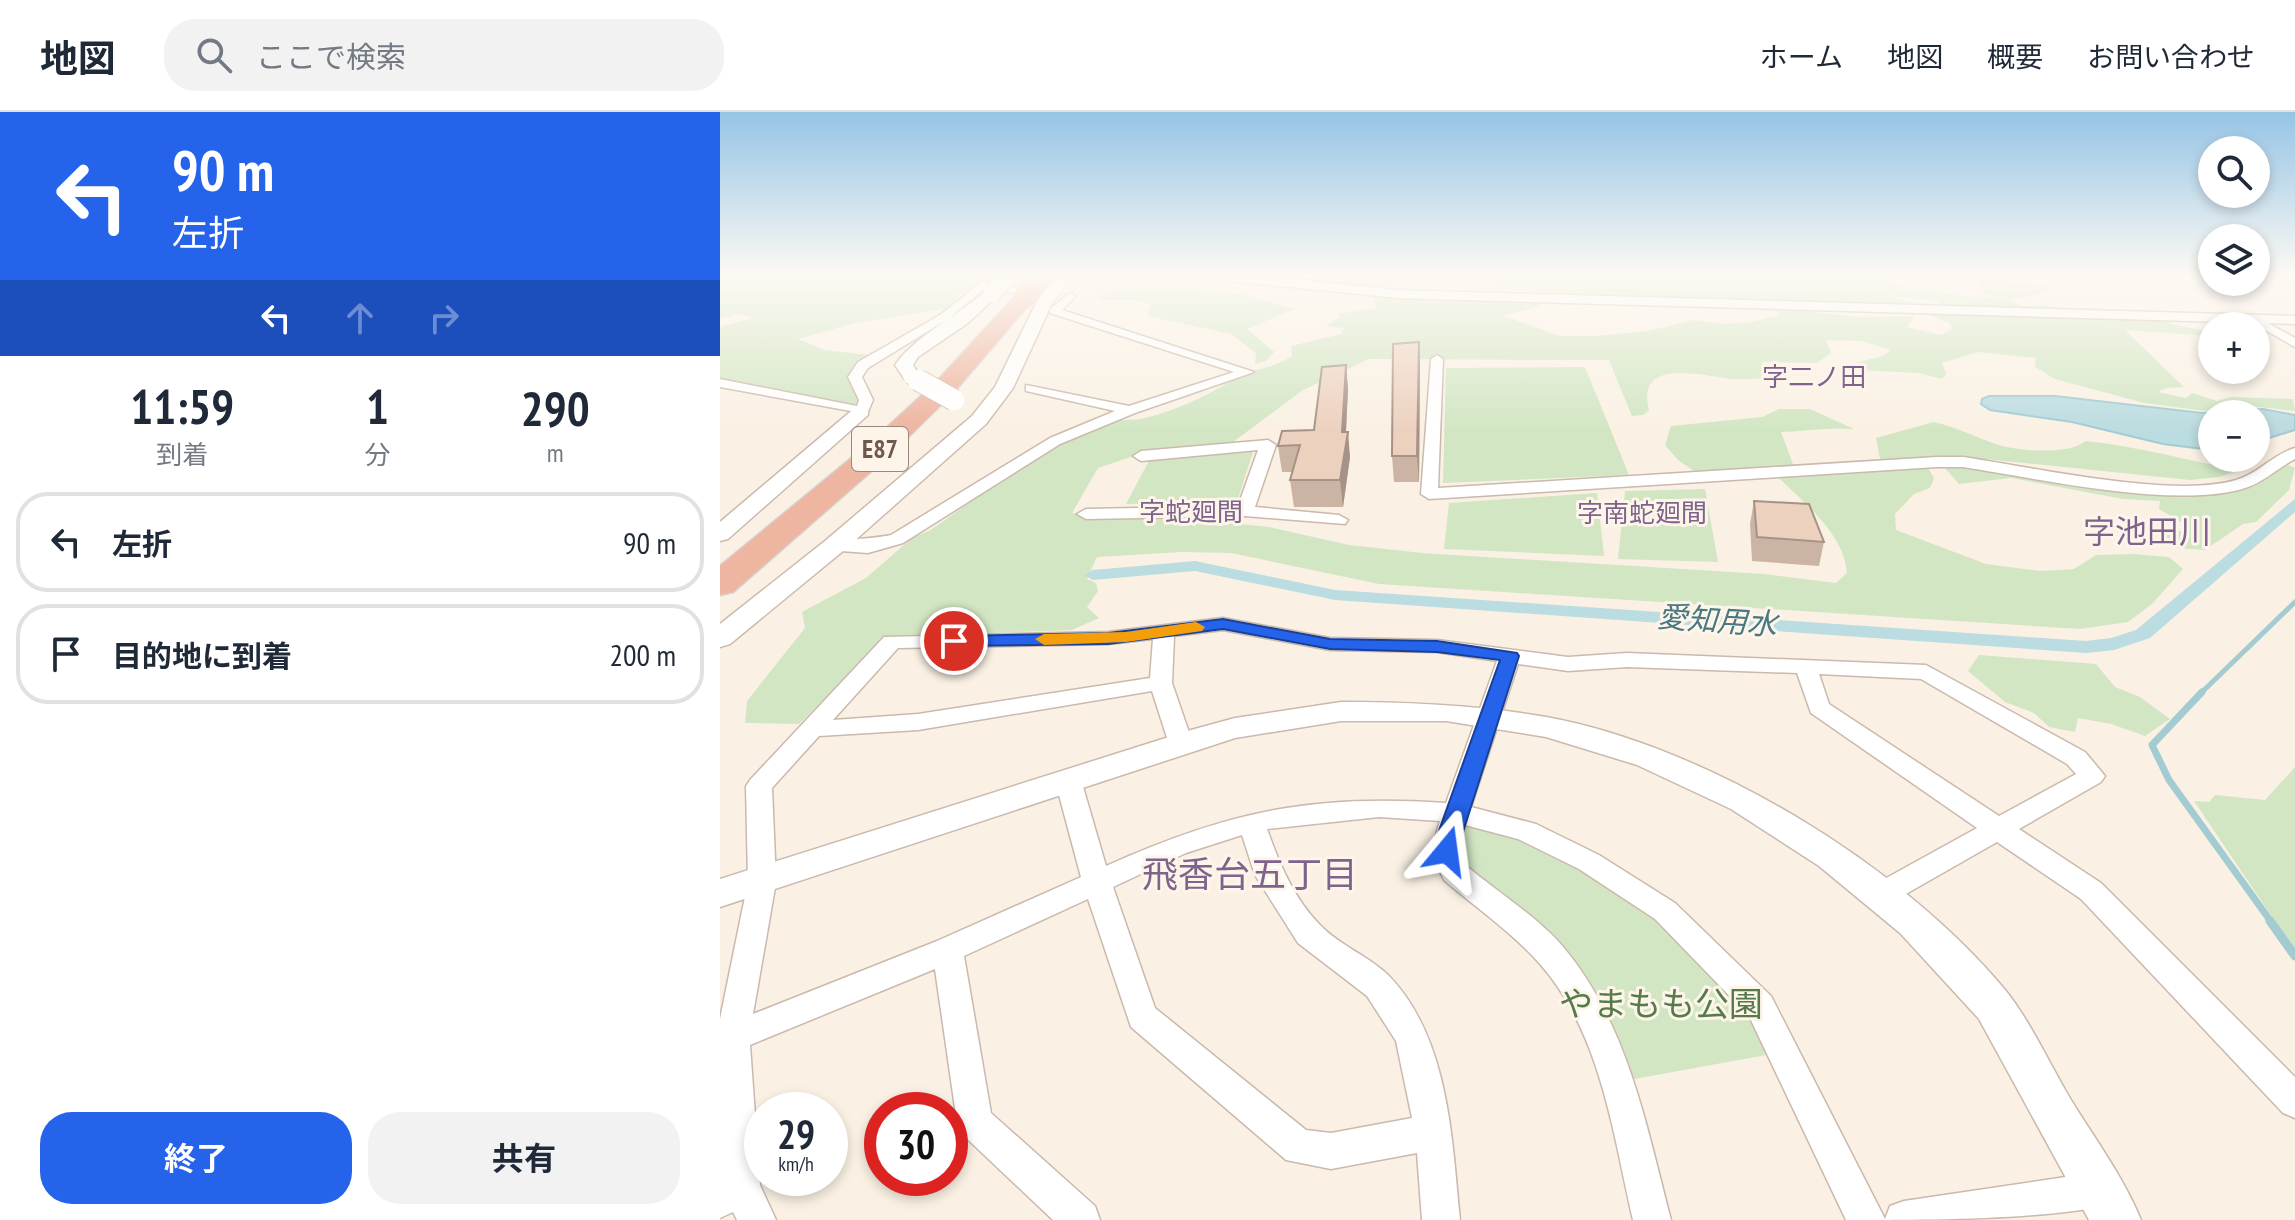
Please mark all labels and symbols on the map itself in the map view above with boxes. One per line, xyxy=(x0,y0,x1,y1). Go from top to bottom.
district label: 字二ノ田 xyxy=(1762,360,1866,393)
road number: E87 xyxy=(852,427,908,471)
district label: 字蛇廻間 xyxy=(1139,495,1243,528)
district label: 字南蛇廻間 xyxy=(1577,496,1707,529)
district label: 字池田川 xyxy=(2083,510,2211,552)
water label: 愛知用水 xyxy=(1656,596,1781,643)
pin xyxy=(920,607,988,675)
position arrow xyxy=(1405,809,1489,893)
district label: 飛香台五丁目 xyxy=(1142,850,1358,897)
park label: やまもも公園 xyxy=(1559,981,1763,1025)
speed limit sign: 30 xyxy=(864,1092,968,1196)

